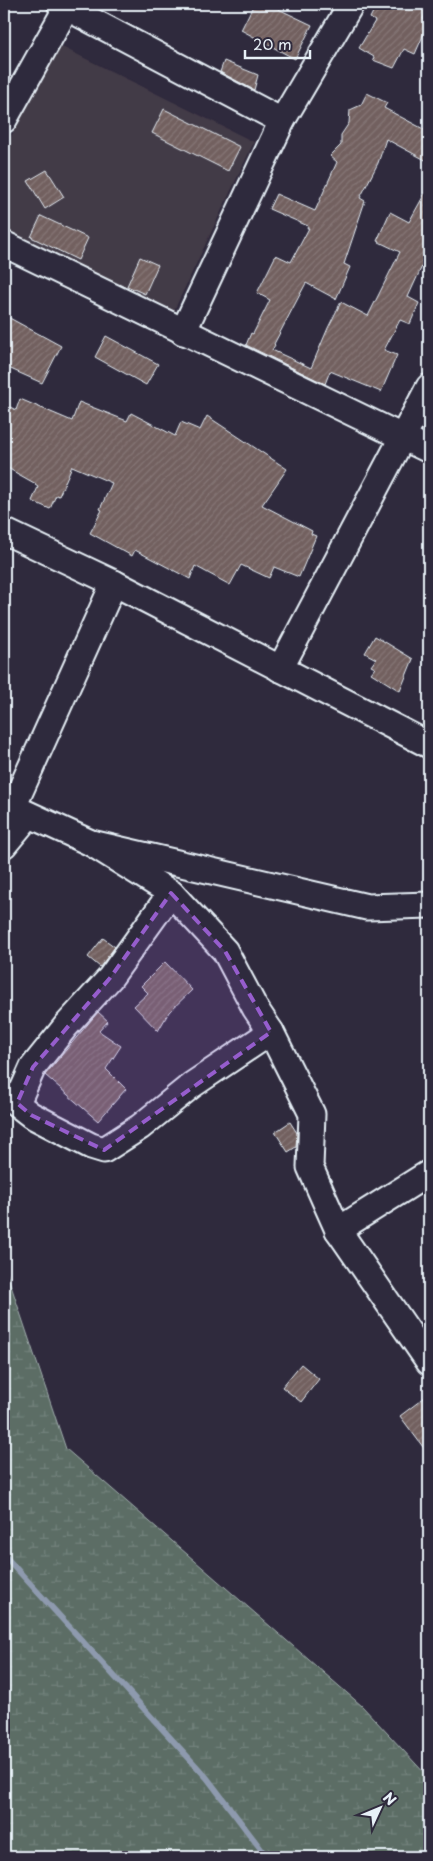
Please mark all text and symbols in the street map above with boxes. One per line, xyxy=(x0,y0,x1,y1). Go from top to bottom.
scale bar xyxy=(245,28,310,60)
text: 20 m xyxy=(253,32,292,55)
north arrow xyxy=(356,1784,406,1834)
text: N xyxy=(378,1787,401,1810)

